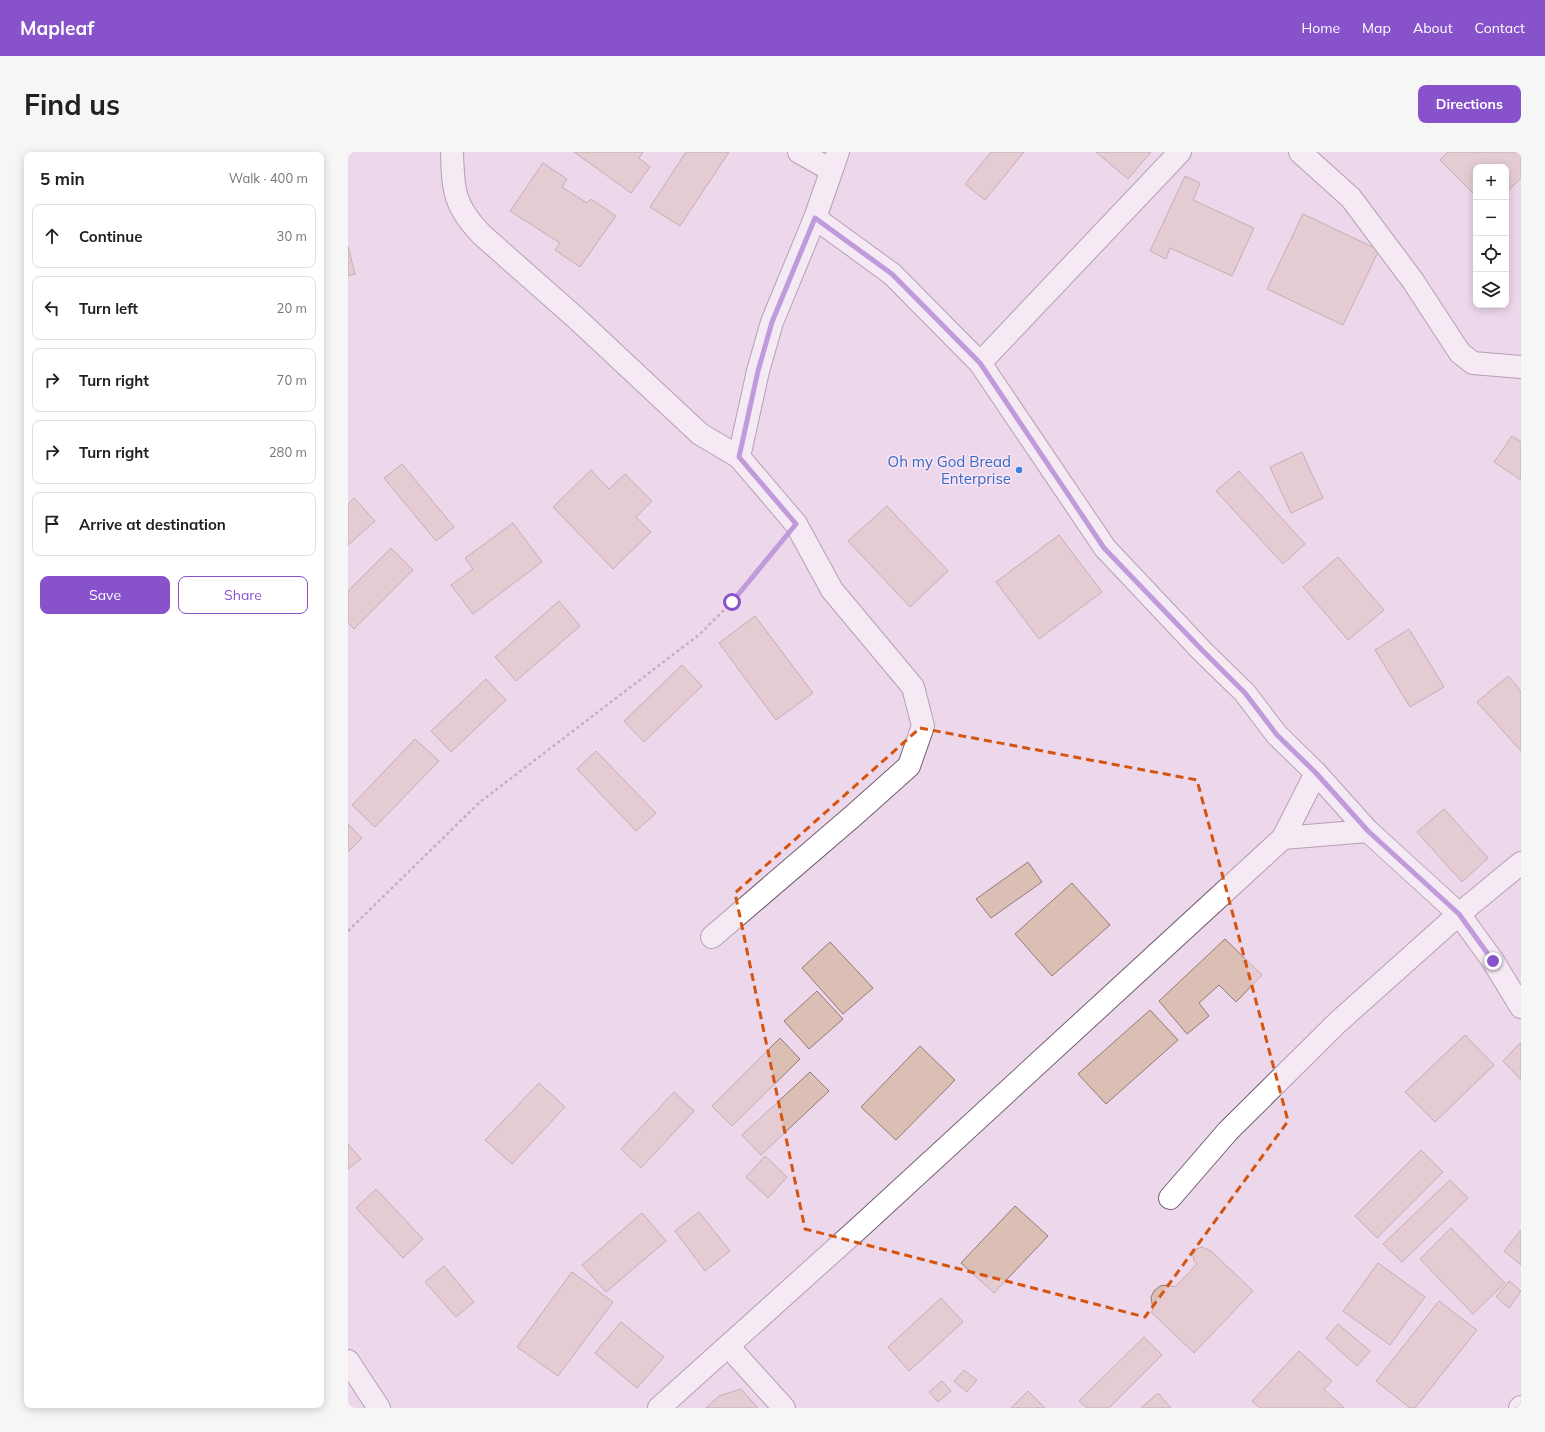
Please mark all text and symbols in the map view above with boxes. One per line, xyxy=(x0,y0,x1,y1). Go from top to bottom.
text: Mapleaf xyxy=(20,16,94,40)
text: Home xyxy=(1301,19,1340,37)
text: Map xyxy=(1362,19,1391,37)
text: About xyxy=(1413,19,1453,37)
text: Contact xyxy=(1475,19,1525,37)
button: Directions xyxy=(1418,85,1521,123)
text: Find us xyxy=(24,87,120,122)
map controls xyxy=(1473,164,1509,308)
button: + xyxy=(1473,164,1509,200)
text: 5 min xyxy=(40,168,85,189)
text: Walk · 400 m xyxy=(229,170,308,186)
button: − xyxy=(1473,200,1509,236)
icon: ahead xyxy=(41,225,63,247)
text: Continue xyxy=(79,227,142,246)
text: 30 m xyxy=(277,228,307,244)
button: locate xyxy=(1473,236,1509,272)
button: layers xyxy=(1473,272,1509,308)
icon: left xyxy=(41,297,63,319)
text: Turn left xyxy=(79,299,138,318)
text: 20 m xyxy=(277,300,307,316)
icon: right xyxy=(41,369,63,391)
text: Turn right xyxy=(79,371,149,390)
text: 70 m xyxy=(277,372,307,388)
icon: right xyxy=(41,441,63,463)
text: Turn right xyxy=(79,443,149,462)
text: 280 m xyxy=(269,444,307,460)
place label: Oh my God Bread Enterprise xyxy=(888,452,1011,488)
marker: Oh my God Bread Enterprise xyxy=(1014,465,1024,475)
icon: arrive xyxy=(41,513,63,535)
text: Arrive at destination xyxy=(79,515,226,534)
button: Save xyxy=(40,576,170,614)
button: Share xyxy=(178,576,308,614)
route start xyxy=(723,593,741,611)
route end xyxy=(1484,952,1502,970)

